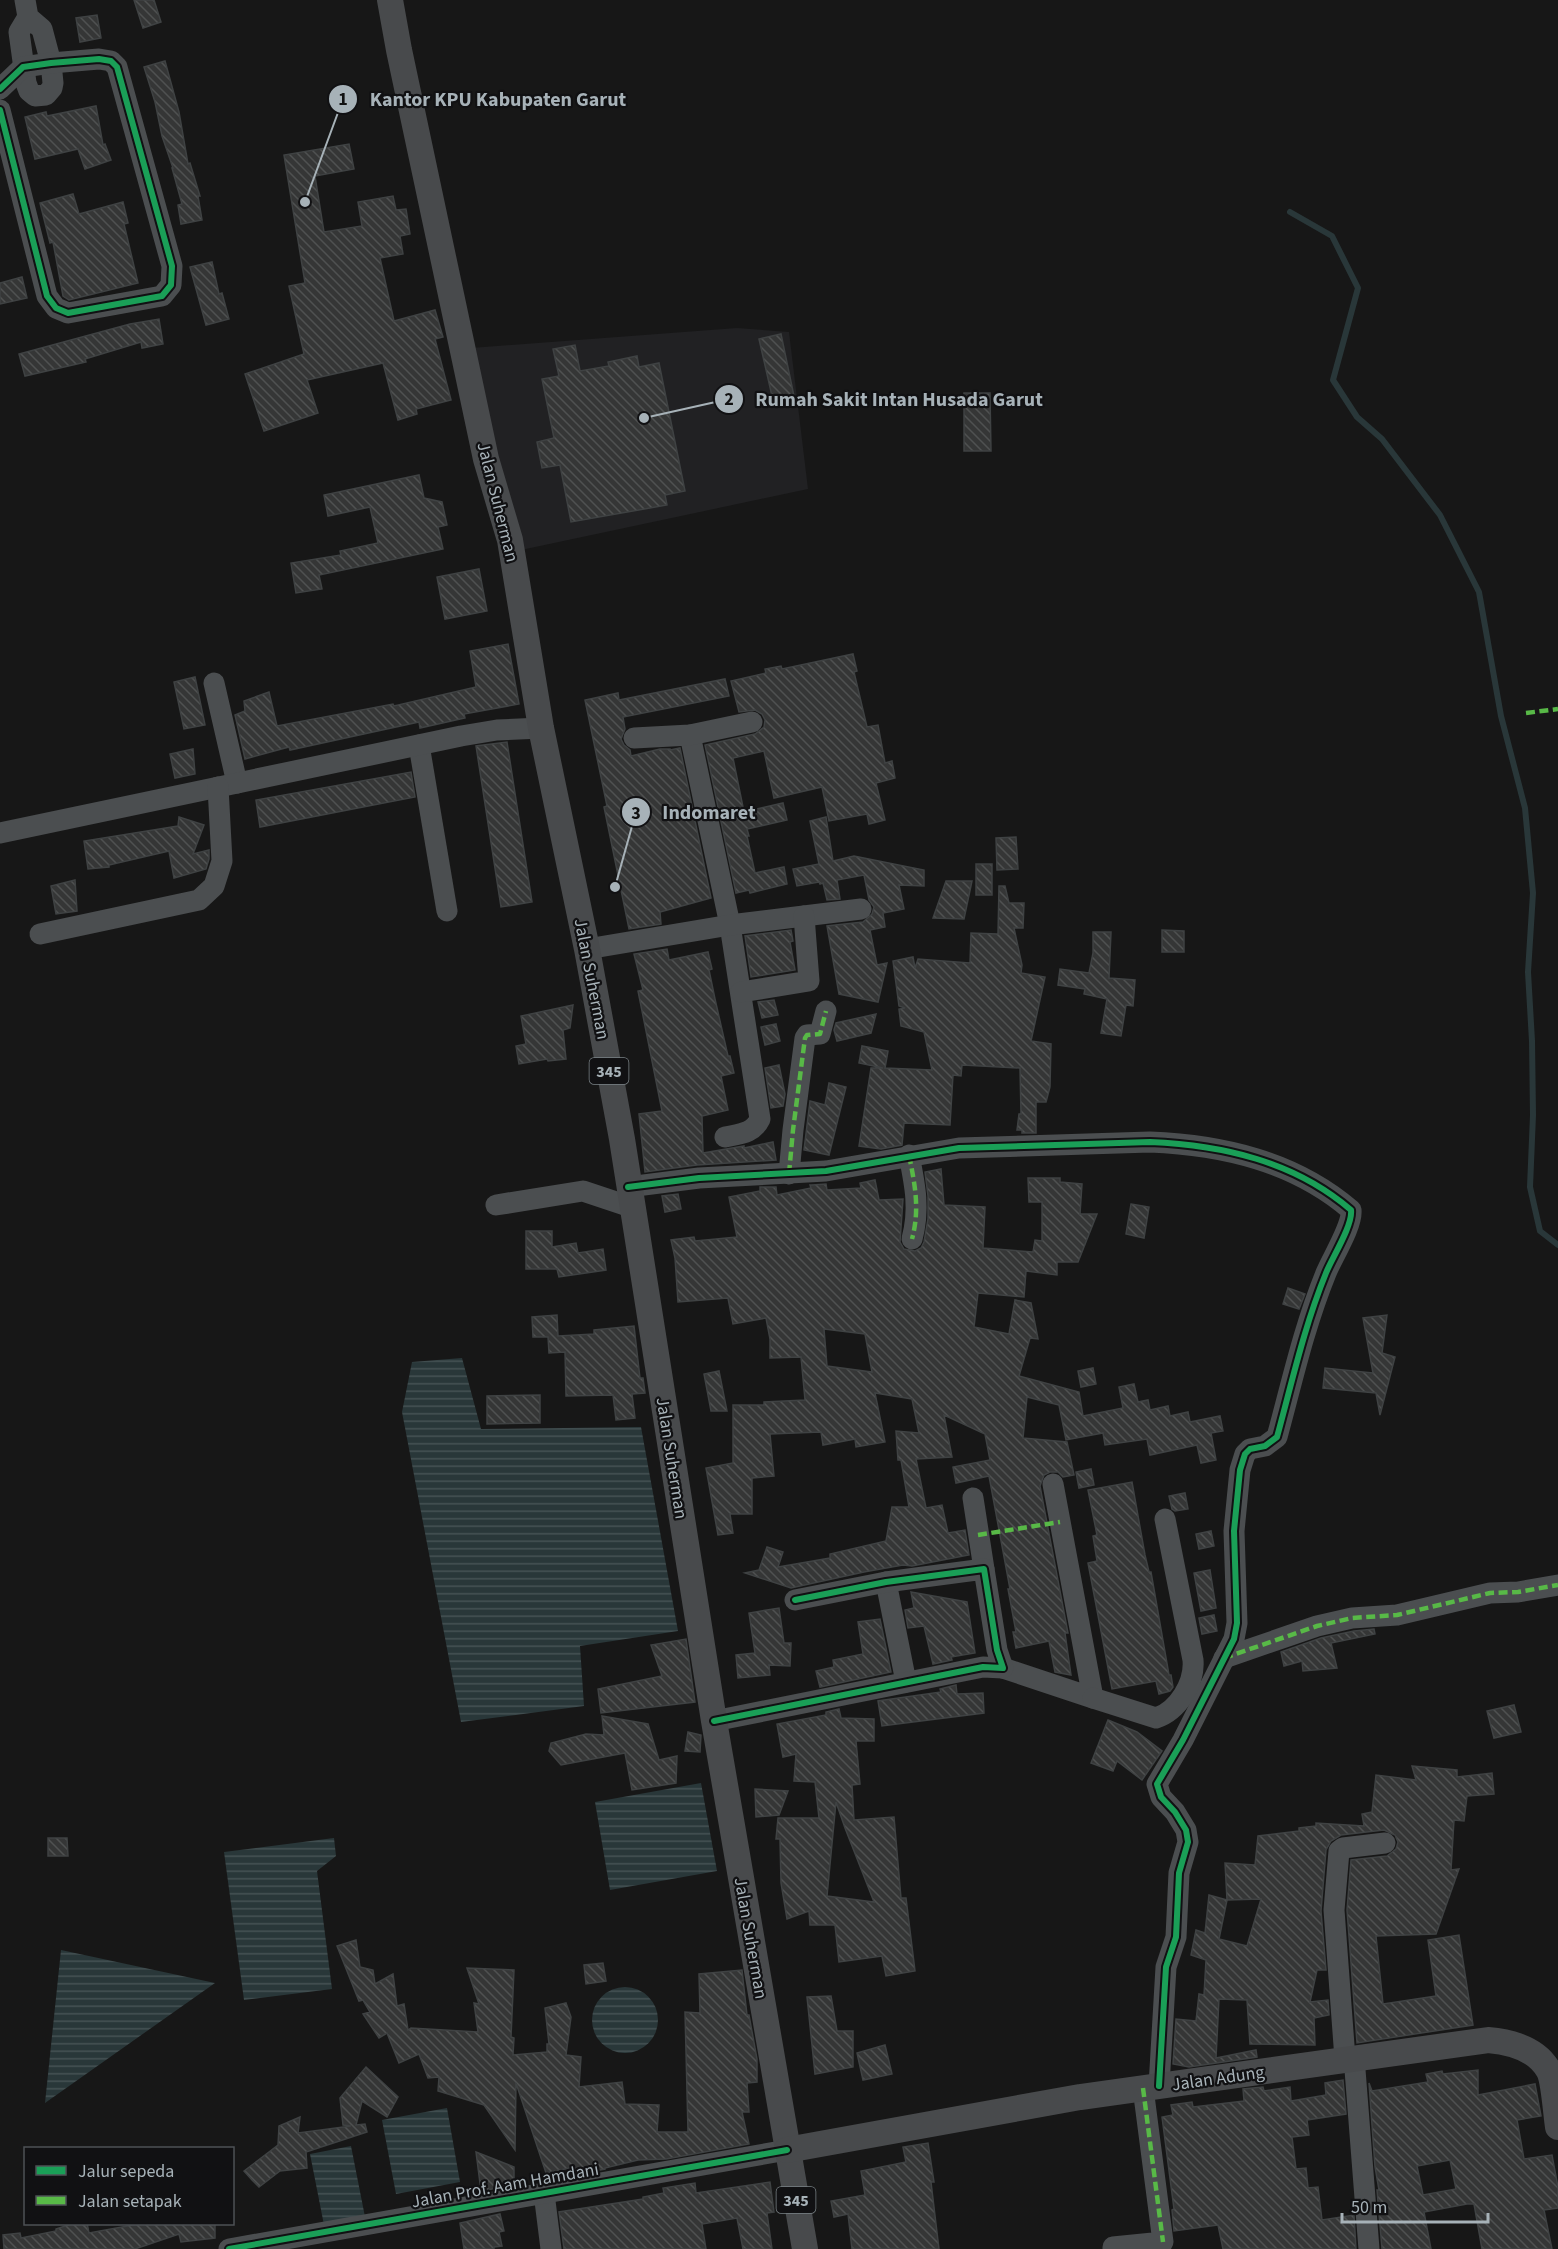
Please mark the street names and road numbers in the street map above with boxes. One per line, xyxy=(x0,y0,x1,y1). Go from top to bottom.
street label: Jalan Suherman xyxy=(471,439,525,565)
street label: Jalan Suherman xyxy=(568,916,616,1042)
road number: 345 xyxy=(590,1058,628,1084)
street label: Jalan Suherman xyxy=(650,1395,693,1521)
street label: Jalan Suherman xyxy=(728,1875,773,2001)
street label: Jalan Adung xyxy=(1170,2060,1266,2097)
street label: Jalan Prof. Aam Hamdani xyxy=(409,2157,601,2214)
road number: 345 xyxy=(776,2187,816,2213)

